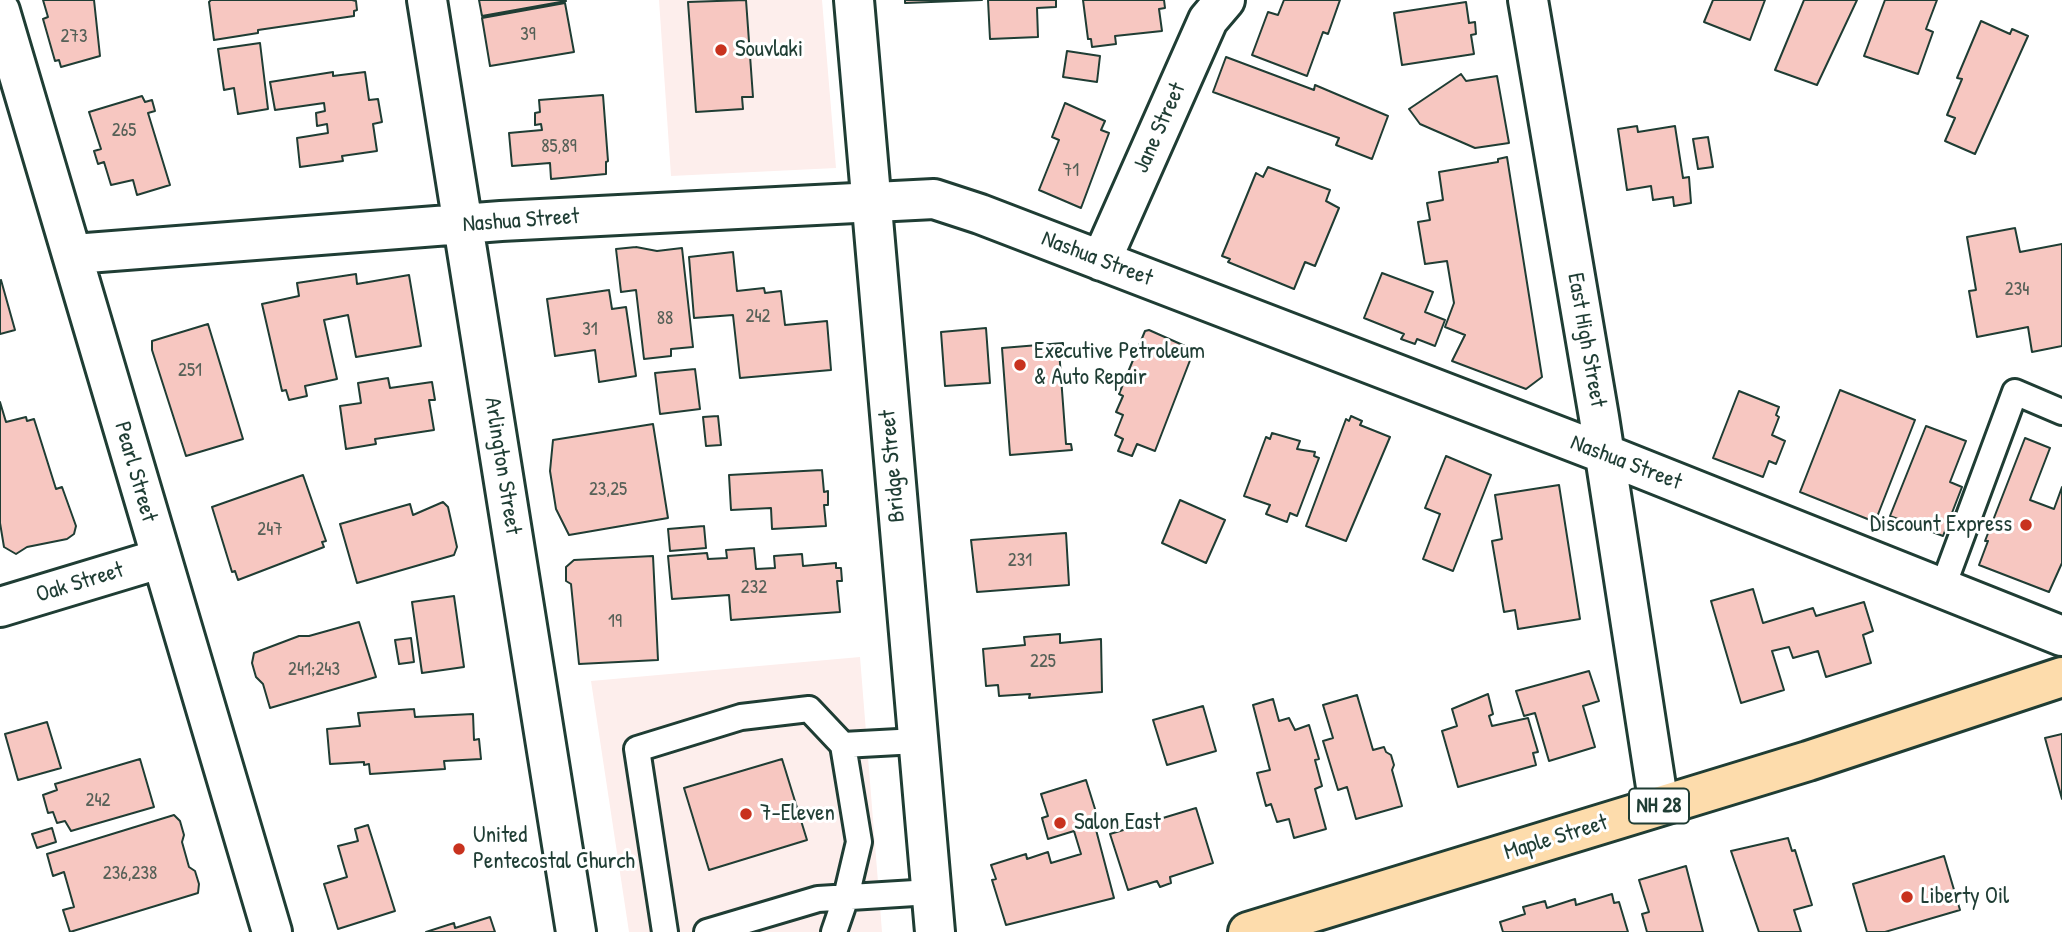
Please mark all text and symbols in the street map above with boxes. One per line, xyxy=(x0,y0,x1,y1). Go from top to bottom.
house number: 39 xyxy=(520,24,536,46)
house number: 273 xyxy=(61,26,87,48)
place label: Souvlaki xyxy=(735,36,803,64)
marker: Souvlaki xyxy=(713,42,729,58)
street label: Jane Street xyxy=(1128,79,1192,177)
house number: 265 xyxy=(112,120,136,142)
house number: 85,89 xyxy=(541,136,577,158)
house number: 71 xyxy=(1063,160,1079,182)
street label: Nashua Street xyxy=(462,203,580,239)
street label: Nashua Street xyxy=(1038,225,1156,293)
street label: East High Street xyxy=(1561,271,1611,409)
house number: 234 xyxy=(2005,279,2029,301)
house number: 242 xyxy=(746,306,770,328)
house number: 88 xyxy=(657,308,673,330)
house number: 31 xyxy=(582,319,598,341)
place label: Executive Petroleum & Auto Repair xyxy=(1034,338,1205,392)
marker: Executive Petroleum & Auto Repair xyxy=(1012,357,1028,373)
house number: 251 xyxy=(178,360,202,382)
street label: Arlington Street xyxy=(478,395,526,537)
street label: Bridge Street xyxy=(874,409,912,523)
street label: Pearl Street xyxy=(108,419,162,525)
street label: Nashua Street xyxy=(1567,429,1685,497)
house number: 23,25 xyxy=(589,479,627,501)
place label: Discount Express xyxy=(1870,511,2012,539)
marker: Discount Express xyxy=(2018,517,2034,533)
house number: 247 xyxy=(257,519,283,541)
house number: 231 xyxy=(1008,550,1032,572)
street label: Oak Street xyxy=(33,557,127,609)
house number: 232 xyxy=(741,577,767,599)
house number: 19 xyxy=(608,611,622,633)
house number: 225 xyxy=(1030,651,1056,673)
house number: 241;243 xyxy=(288,659,340,681)
road number: NH 28 xyxy=(1629,788,1689,824)
house number: 242 xyxy=(86,790,110,812)
place label: 7-Eleven xyxy=(760,800,835,828)
marker: 7-Eleven xyxy=(738,806,754,822)
place label: Salon East xyxy=(1074,809,1161,837)
street label: Maple Street xyxy=(1501,809,1611,867)
marker: Salon East xyxy=(1052,815,1068,831)
place label: United Pentecostal Church xyxy=(473,822,635,876)
marker: United Pentecostal Church xyxy=(451,841,467,857)
house number: 236,238 xyxy=(103,863,157,885)
place label: Liberty Oil xyxy=(1921,883,2009,911)
marker: Liberty Oil xyxy=(1899,889,1915,905)

